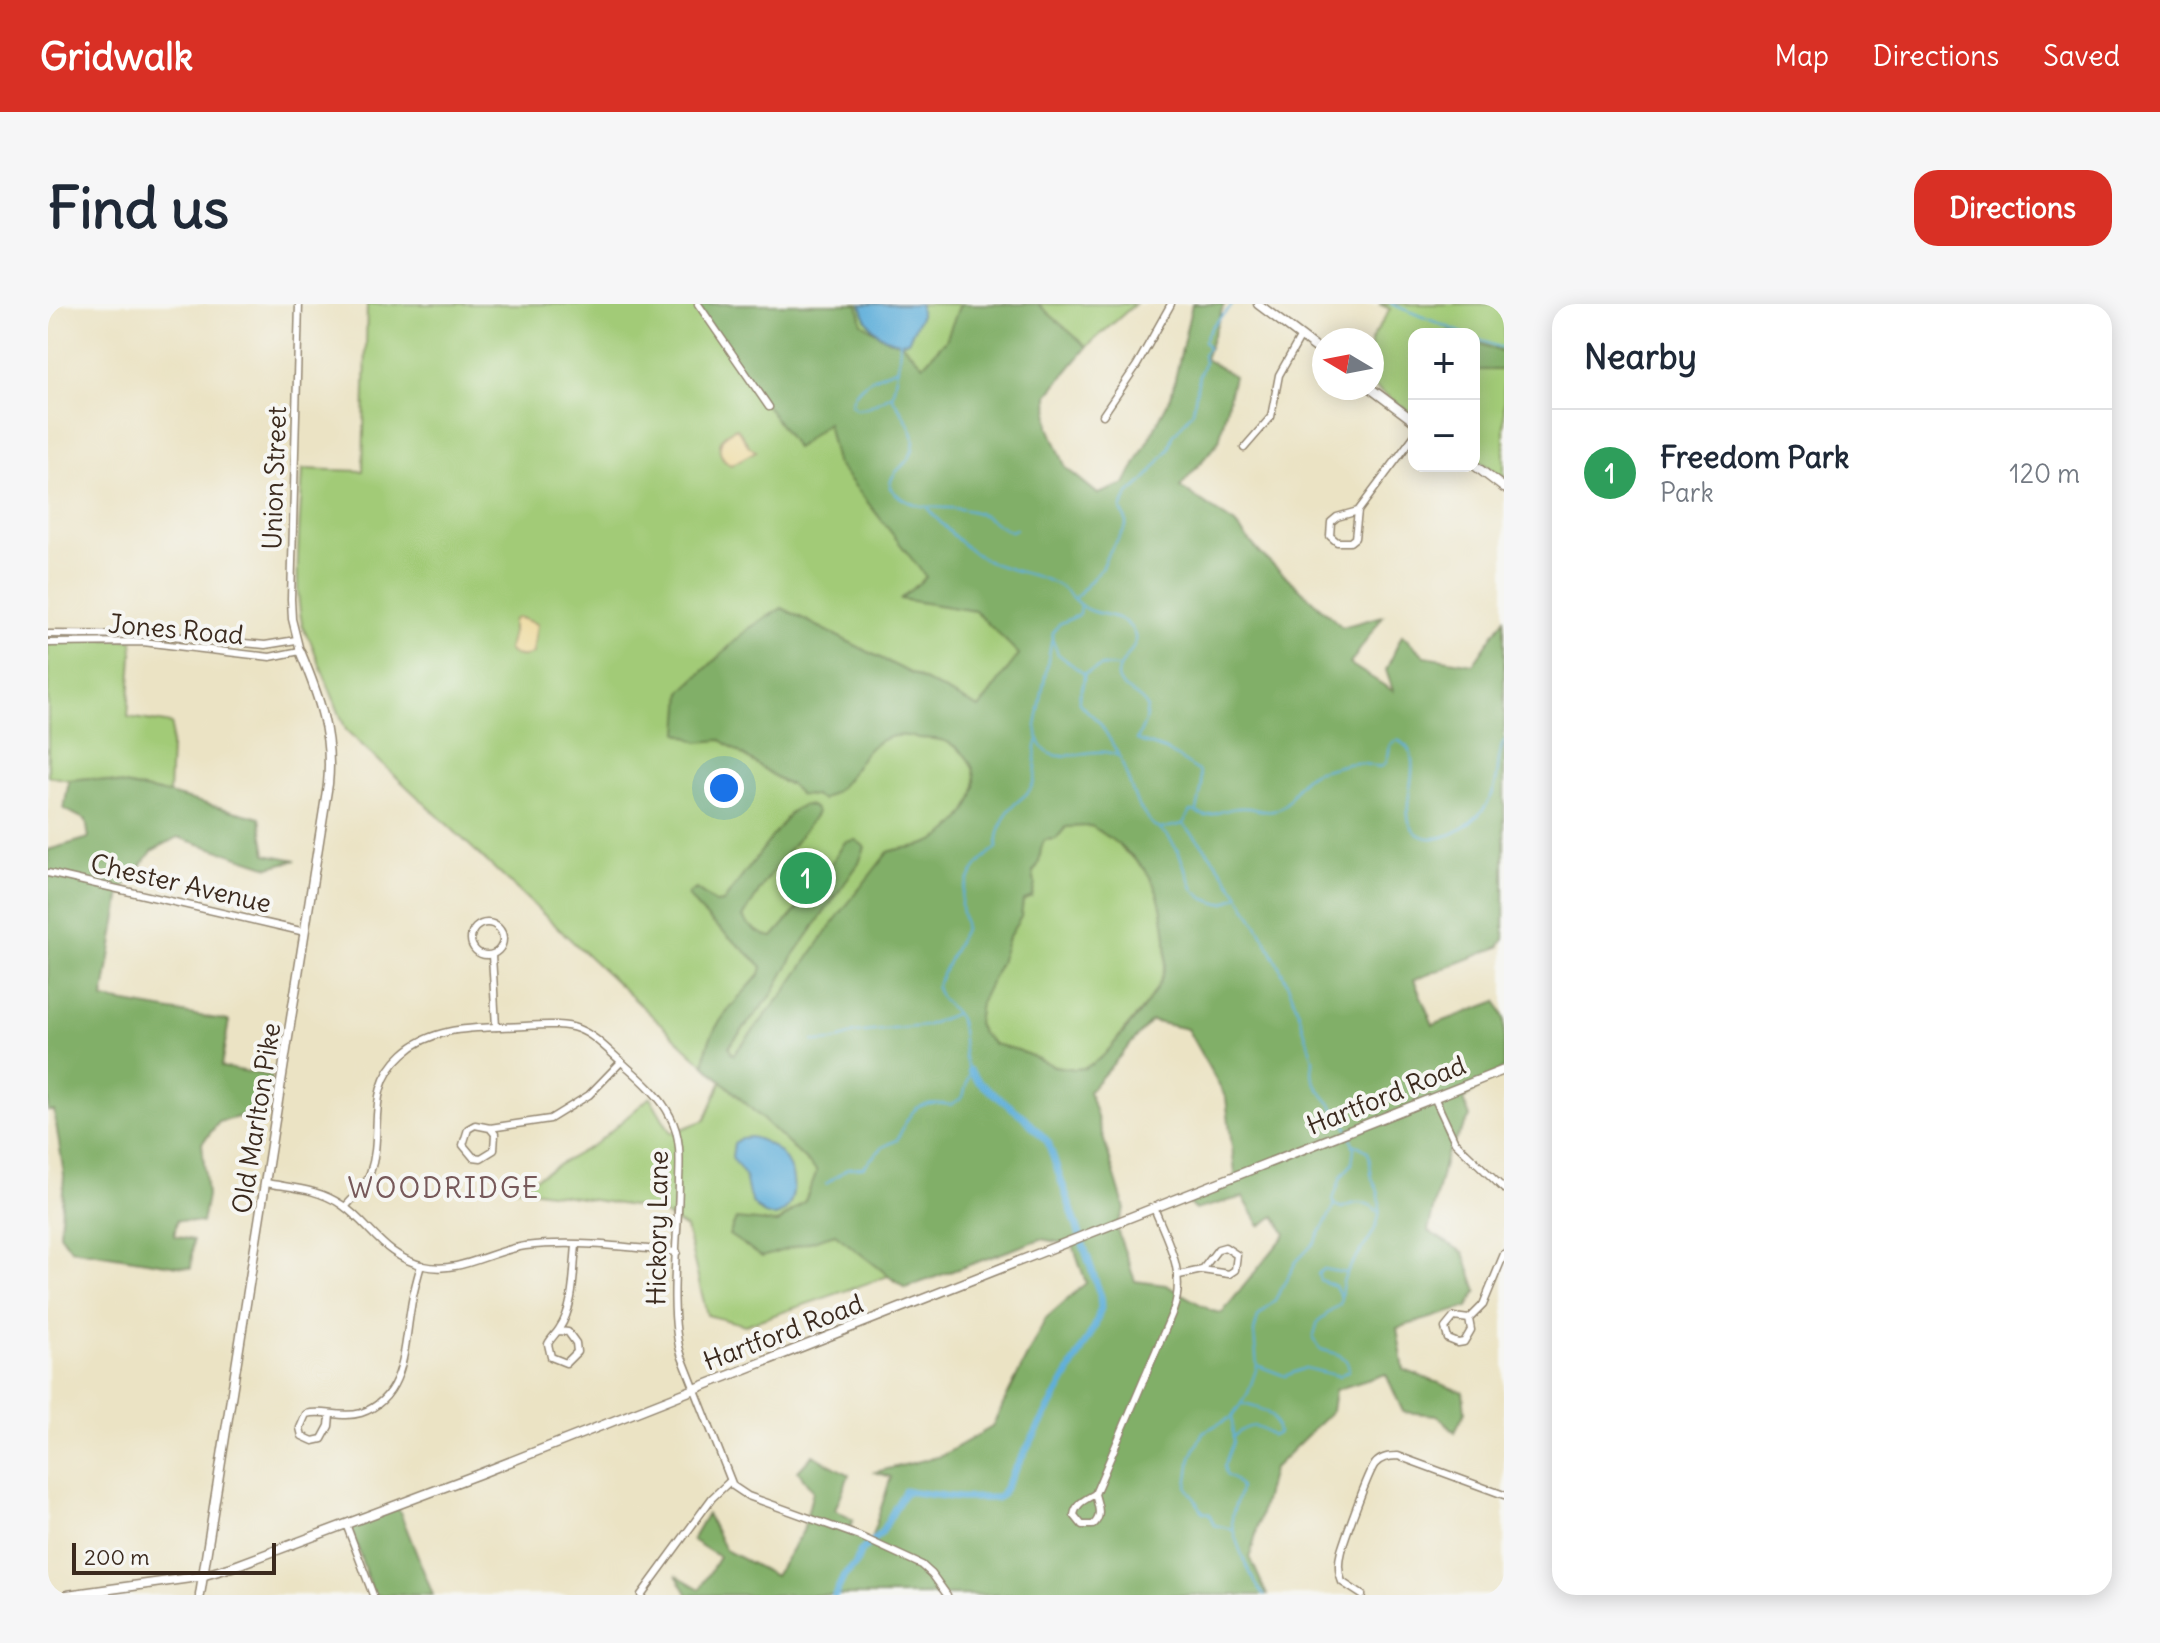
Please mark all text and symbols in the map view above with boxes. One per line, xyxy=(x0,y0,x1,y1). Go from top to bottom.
text: Gridwalk xyxy=(40,33,193,80)
text: Map xyxy=(1774,38,1829,74)
text: Directions xyxy=(1873,38,1999,74)
text: Saved xyxy=(2043,38,2120,74)
button: Directions xyxy=(1914,170,2112,246)
text: Find us xyxy=(48,173,229,243)
north arrow xyxy=(1312,328,1384,400)
map controls xyxy=(1408,328,1480,472)
button: + xyxy=(1408,328,1480,400)
text: Nearby xyxy=(1584,335,1697,378)
button: − xyxy=(1408,400,1480,472)
street label: Union Street xyxy=(255,405,293,550)
text: Freedom Park xyxy=(1660,438,1849,476)
text: 1 xyxy=(1605,457,1615,490)
text: 120 m xyxy=(2009,457,2080,490)
text: Park xyxy=(1660,476,1714,509)
street label: Jones Road xyxy=(107,607,245,651)
your location xyxy=(704,768,744,808)
street label: Chester Avenue xyxy=(87,846,275,920)
pin: 1 xyxy=(780,848,832,908)
street label: Old Marlton Pike xyxy=(225,1020,287,1216)
street label: Hartford Road xyxy=(1302,1048,1470,1142)
street label: Hickory Lane xyxy=(639,1150,675,1306)
district label: WOODRIDGE xyxy=(347,1170,541,1206)
street label: Hartford Road xyxy=(698,1286,868,1378)
scale bar xyxy=(72,1539,276,1575)
text: 200 m xyxy=(84,1543,150,1571)

